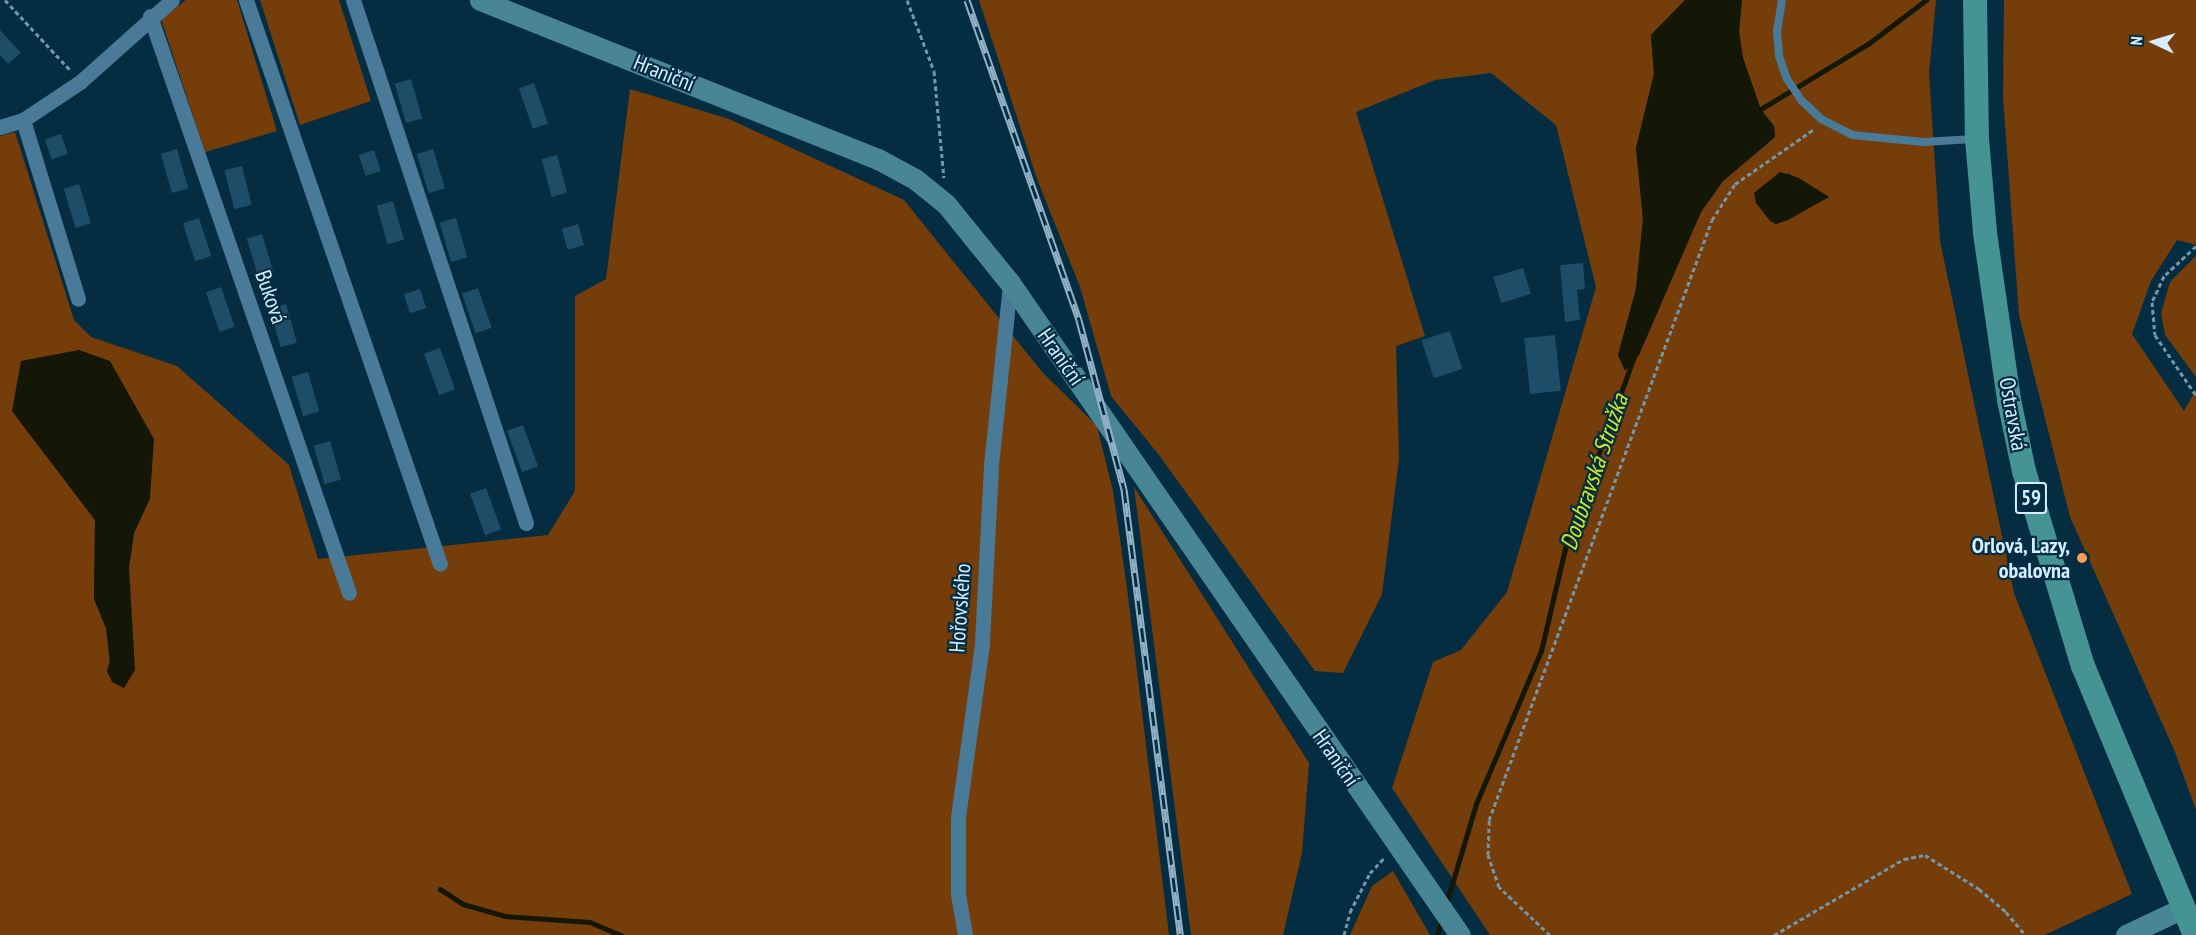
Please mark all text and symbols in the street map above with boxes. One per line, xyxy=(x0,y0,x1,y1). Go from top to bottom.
north arrow xyxy=(2124,12,2184,72)
text: N xyxy=(2126,36,2146,46)
street label: Hraniční xyxy=(630,49,698,97)
street label: Buková xyxy=(250,267,292,327)
street label: Hraniční xyxy=(1032,323,1090,391)
street label: Ostravská xyxy=(1994,375,2032,453)
water label: Doubravská Stružka xyxy=(1554,390,1634,554)
road number: 59 xyxy=(2014,480,2048,516)
place label: Orlová, Lazy, obalovna xyxy=(1970,532,2070,584)
marker: Orlová, Lazy, obalovna xyxy=(2075,551,2089,565)
street label: Hořovského xyxy=(944,563,976,653)
street label: Hraniční xyxy=(1307,724,1365,792)

